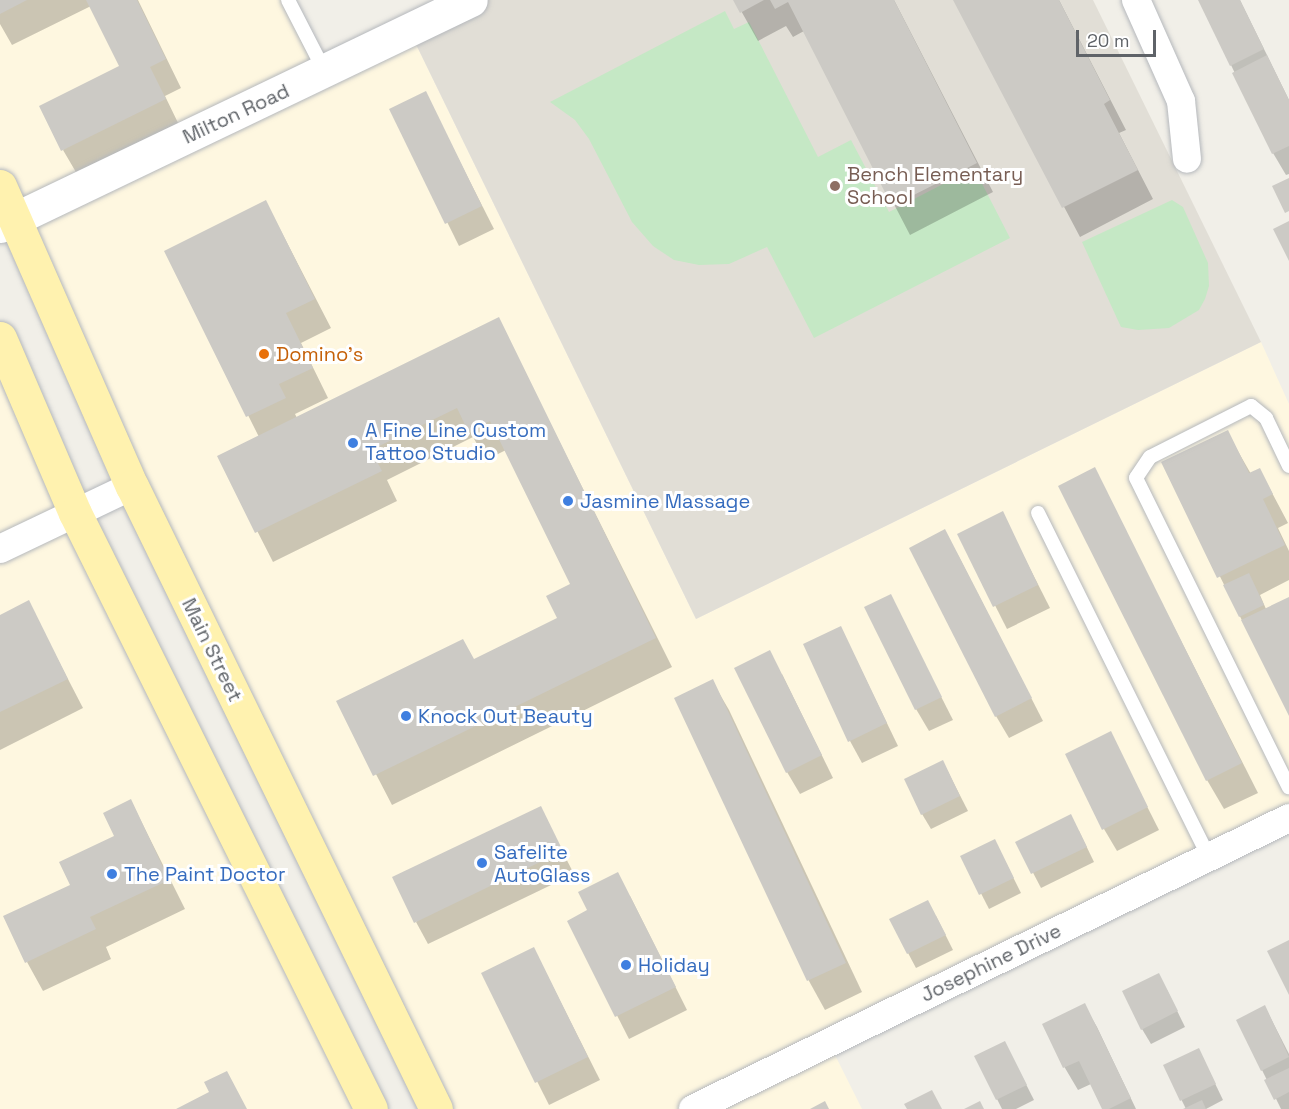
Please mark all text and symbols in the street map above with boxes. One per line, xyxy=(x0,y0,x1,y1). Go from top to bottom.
scale bar xyxy=(1079,18,1158,56)
text: 20 m xyxy=(1087,29,1130,52)
street label: Milton Road xyxy=(179,79,293,149)
place label: Bench Elementary School xyxy=(847,162,1023,209)
marker: Bench Elementary School xyxy=(828,179,842,193)
place label: Domino's xyxy=(276,342,363,366)
marker: Domino's xyxy=(257,347,271,361)
place label: A Fine Line Custom Tattoo Studio xyxy=(365,419,547,466)
marker: A Fine Line Custom Tattoo Studio xyxy=(346,436,360,450)
place label: Jasmine Massage xyxy=(580,489,750,513)
marker: Jasmine Massage xyxy=(561,494,575,508)
street label: Main Street xyxy=(177,594,247,706)
place label: Knock Out Beauty xyxy=(418,704,593,728)
marker: Knock Out Beauty xyxy=(399,709,413,723)
place label: Safelite AutoGlass xyxy=(494,840,591,887)
marker: Safelite AutoGlass xyxy=(475,856,489,870)
place label: The Paint Doctor xyxy=(124,862,285,886)
marker: The Paint Doctor xyxy=(105,867,119,881)
street label: Josephine Drive xyxy=(917,919,1065,1007)
place label: Holiday xyxy=(638,953,710,977)
marker: Holiday xyxy=(619,958,633,972)

